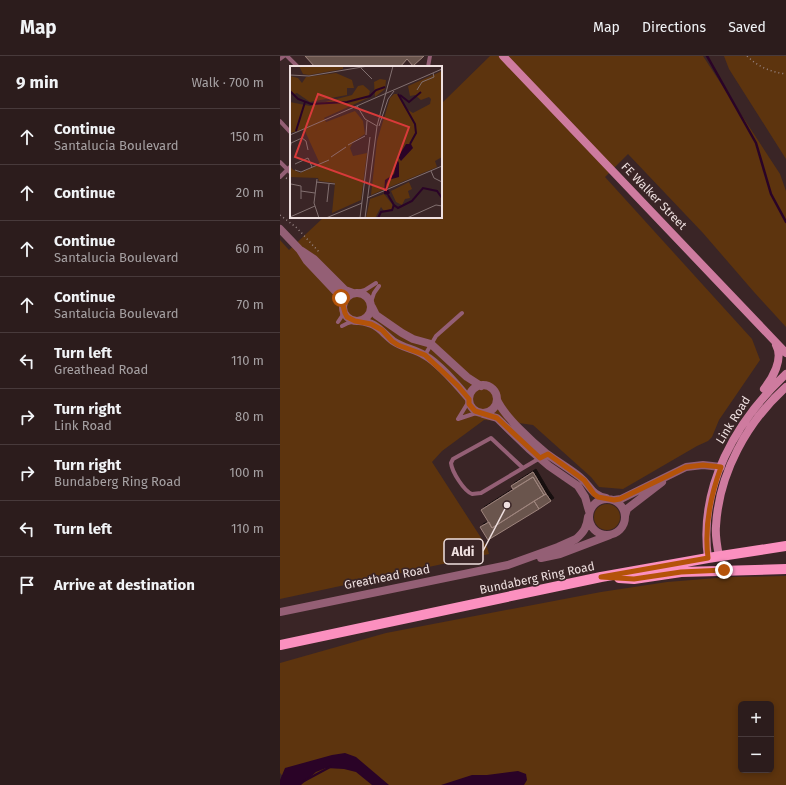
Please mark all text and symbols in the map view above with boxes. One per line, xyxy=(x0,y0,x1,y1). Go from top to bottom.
text: Map xyxy=(20,16,57,39)
text: Map xyxy=(593,19,620,36)
text: Directions xyxy=(642,19,706,36)
text: Saved xyxy=(728,19,766,36)
inset map xyxy=(290,66,442,218)
text: 9 min xyxy=(16,72,59,93)
text: Walk · 700 m xyxy=(192,75,264,90)
text: Continue xyxy=(54,120,115,138)
icon: ahead xyxy=(16,126,38,148)
text: 150 m xyxy=(230,129,264,144)
text: Santalucia Boulevard xyxy=(54,138,179,153)
street label: FE Walker Street xyxy=(618,160,690,233)
icon: ahead xyxy=(16,182,38,204)
text: Continue xyxy=(54,184,115,202)
text: 20 m xyxy=(236,185,264,200)
text: Continue xyxy=(54,232,115,250)
icon: ahead xyxy=(16,238,38,260)
text: 60 m xyxy=(235,241,264,256)
text: Santalucia Boulevard xyxy=(54,250,179,265)
text: Continue xyxy=(54,288,115,306)
route start xyxy=(332,289,350,307)
icon: ahead xyxy=(16,294,38,316)
text: 70 m xyxy=(237,297,264,312)
text: Santalucia Boulevard xyxy=(54,306,179,321)
text: Turn left xyxy=(54,344,112,362)
icon: left xyxy=(16,350,38,372)
text: 110 m xyxy=(231,353,264,368)
text: Greathead Road xyxy=(54,362,148,377)
street label: Link Road xyxy=(713,394,753,446)
text: Turn right xyxy=(54,400,121,418)
icon: right xyxy=(16,406,38,428)
text: 80 m xyxy=(235,409,264,424)
text: Link Road xyxy=(54,418,112,433)
text: Turn right xyxy=(54,456,121,474)
icon: right xyxy=(16,462,38,484)
text: 100 m xyxy=(229,465,264,480)
text: Bundaberg Ring Road xyxy=(54,474,181,489)
icon: left xyxy=(16,518,38,540)
text: Turn left xyxy=(54,520,112,538)
text: 110 m xyxy=(231,521,264,536)
callout: Aldi xyxy=(444,539,483,564)
text: Aldi xyxy=(451,544,475,559)
street label: Bundaberg Ring Road xyxy=(478,559,596,597)
route end xyxy=(715,561,733,579)
street label: Greathead Road xyxy=(343,562,431,592)
icon: arrive xyxy=(16,574,38,596)
text: Arrive at destination xyxy=(54,576,195,594)
map controls xyxy=(738,701,774,773)
button: + xyxy=(738,701,774,737)
button: − xyxy=(738,737,774,773)

